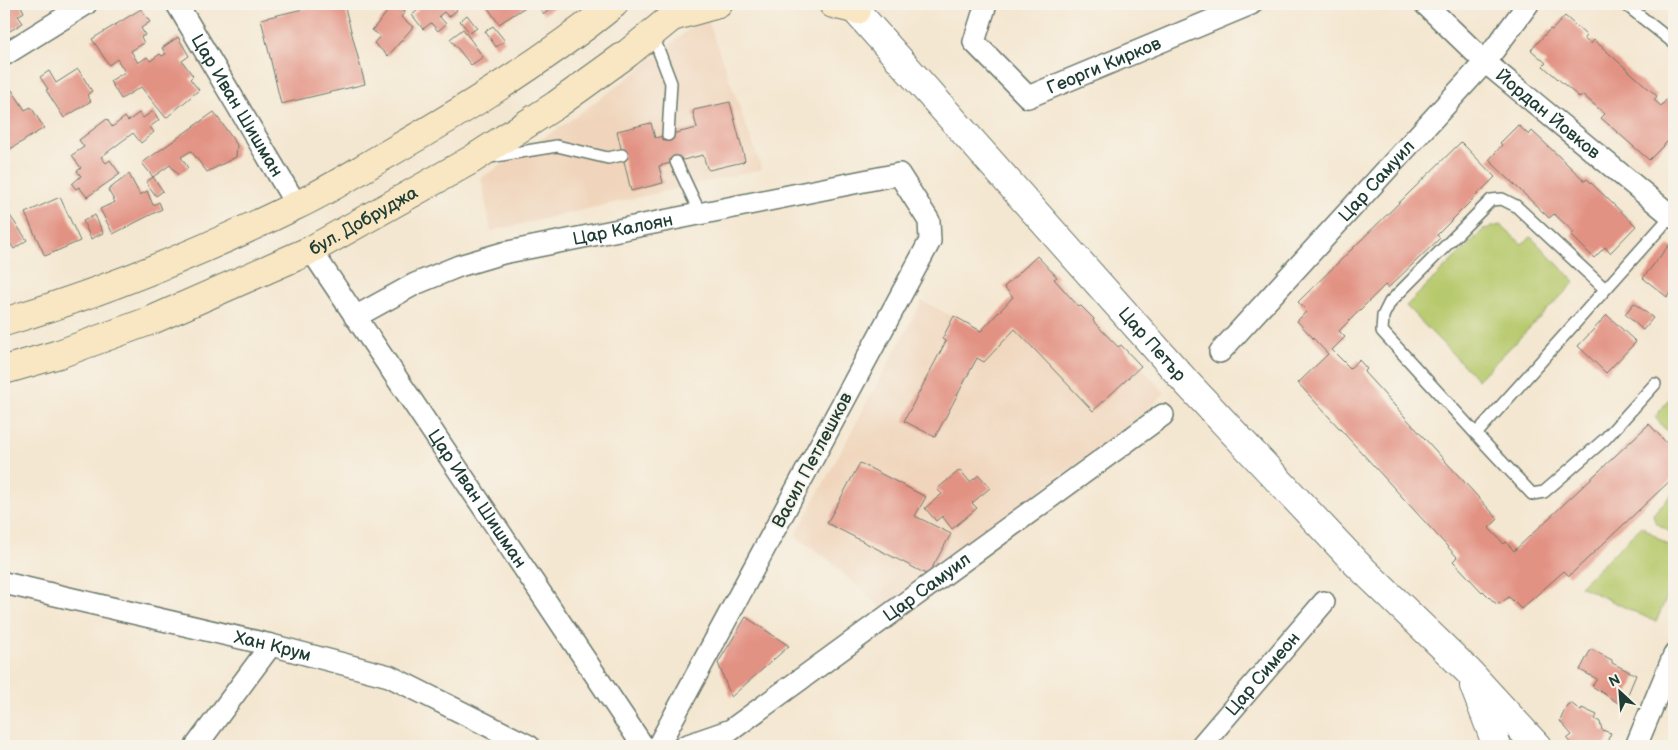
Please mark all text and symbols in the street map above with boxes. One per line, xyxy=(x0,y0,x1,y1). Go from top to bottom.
street label: Цар Иван Шишман xyxy=(186,31,287,181)
street label: Георги Кирков xyxy=(1044,33,1165,99)
street label: Йордан Йовков xyxy=(1491,65,1605,164)
street label: Цар Самуил xyxy=(1334,136,1419,226)
street label: бул. Добруджа xyxy=(306,182,422,260)
street label: Цар Калоян xyxy=(571,209,675,250)
street label: Цар Петър xyxy=(1114,303,1190,386)
street label: Васил Петлешков xyxy=(768,389,857,531)
street label: Цар Иван Шишман xyxy=(423,426,531,572)
street label: Цар Самуил xyxy=(879,549,975,626)
street label: Хан Крум xyxy=(232,627,313,666)
street label: Цар Симеон xyxy=(1222,628,1305,720)
north arrow xyxy=(1596,668,1646,718)
text: N xyxy=(1606,671,1623,691)

